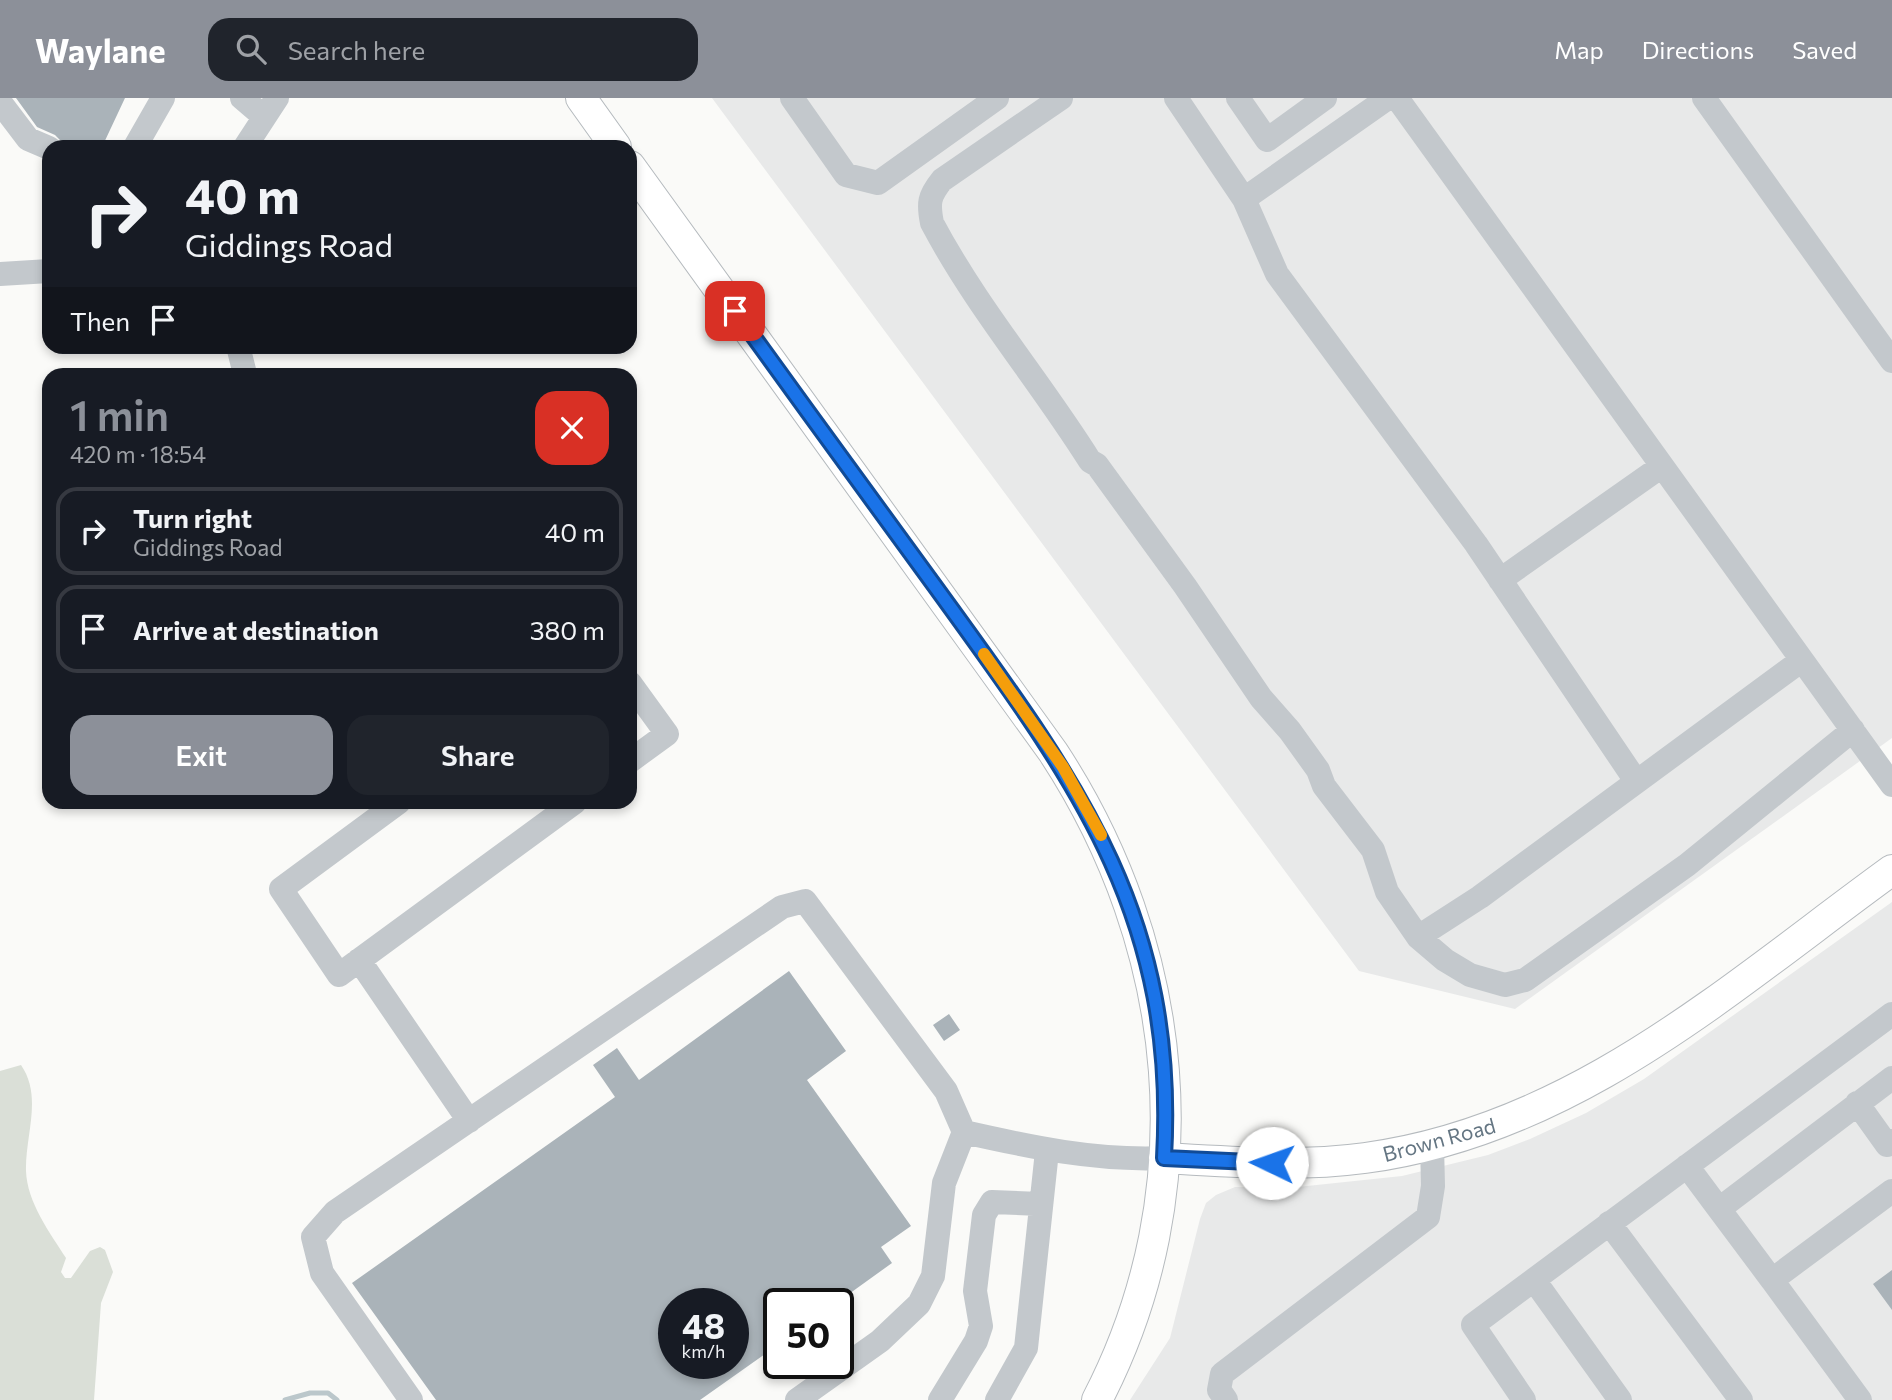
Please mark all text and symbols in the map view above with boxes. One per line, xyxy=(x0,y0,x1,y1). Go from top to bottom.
search box xyxy=(208,18,698,81)
text: Waylane xyxy=(35,29,166,70)
icon: search xyxy=(232,30,270,68)
text: Search here xyxy=(288,34,425,65)
text: Map xyxy=(1554,35,1604,64)
text: Directions xyxy=(1642,35,1754,64)
text: Saved xyxy=(1792,35,1857,64)
text: 40 m xyxy=(185,164,300,224)
icon: right xyxy=(70,168,161,259)
text: Giddings Road xyxy=(185,224,393,264)
pin xyxy=(705,281,765,341)
icon: arrive xyxy=(716,292,754,330)
icon: arrive xyxy=(144,301,182,339)
text: Then xyxy=(70,305,130,336)
text: 1 min xyxy=(70,388,169,440)
button: close xyxy=(535,391,609,465)
text: 420 m · 18:54 xyxy=(70,440,206,468)
text: Turn right xyxy=(133,502,252,533)
icon: right xyxy=(74,512,112,550)
text: 40 m xyxy=(545,516,605,547)
text: Giddings Road xyxy=(133,533,282,561)
icon: arrive xyxy=(74,610,112,648)
text: Arrive at destination xyxy=(133,614,379,645)
text: 380 m xyxy=(530,614,605,645)
button: Exit xyxy=(70,715,333,795)
button: Share xyxy=(347,715,609,795)
street label: Brown Road xyxy=(1380,1112,1498,1166)
position arrow xyxy=(1235,1126,1309,1200)
speed limit sign: 50 xyxy=(763,1288,854,1379)
text: 48 xyxy=(682,1303,725,1346)
text: km/h xyxy=(682,1340,725,1362)

